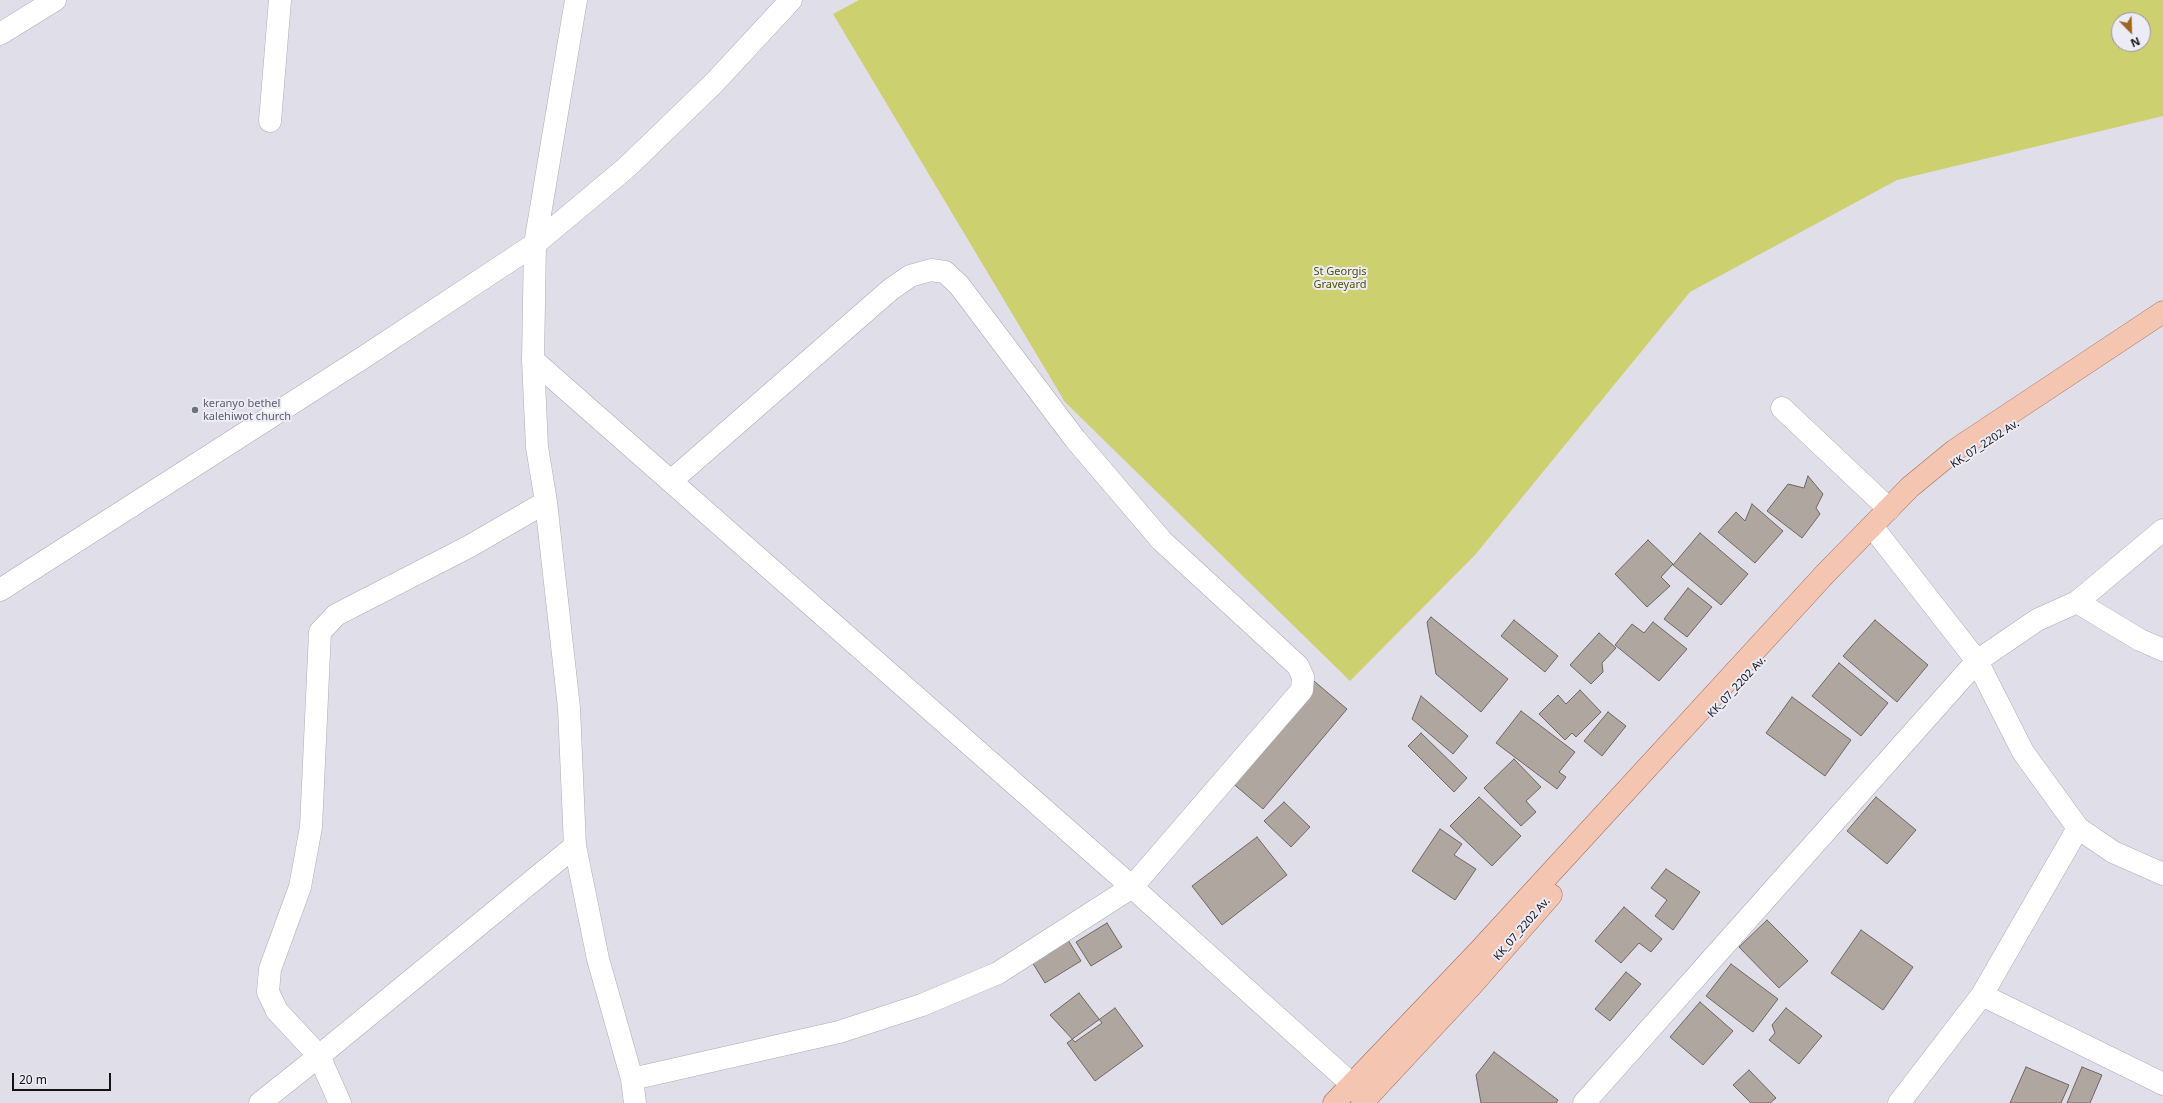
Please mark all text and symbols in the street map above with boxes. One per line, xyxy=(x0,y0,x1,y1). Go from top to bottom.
north arrow xyxy=(2111,12,2151,52)
text: N xyxy=(2128,34,2143,51)
park label: St Georgis Graveyard xyxy=(1313,265,1367,291)
place label: keranyo bethel kalehiwot church xyxy=(203,397,291,423)
marker: keranyo bethel kalehiwot church xyxy=(190,405,200,415)
street label: KK_07_2202 Av. xyxy=(1948,417,2022,471)
street label: KK_07_2202 Av. xyxy=(1705,654,1769,720)
street label: KK_07_2202 Av. xyxy=(1491,895,1553,963)
scale bar xyxy=(14,1065,113,1091)
text: 20 m xyxy=(19,1071,47,1088)

